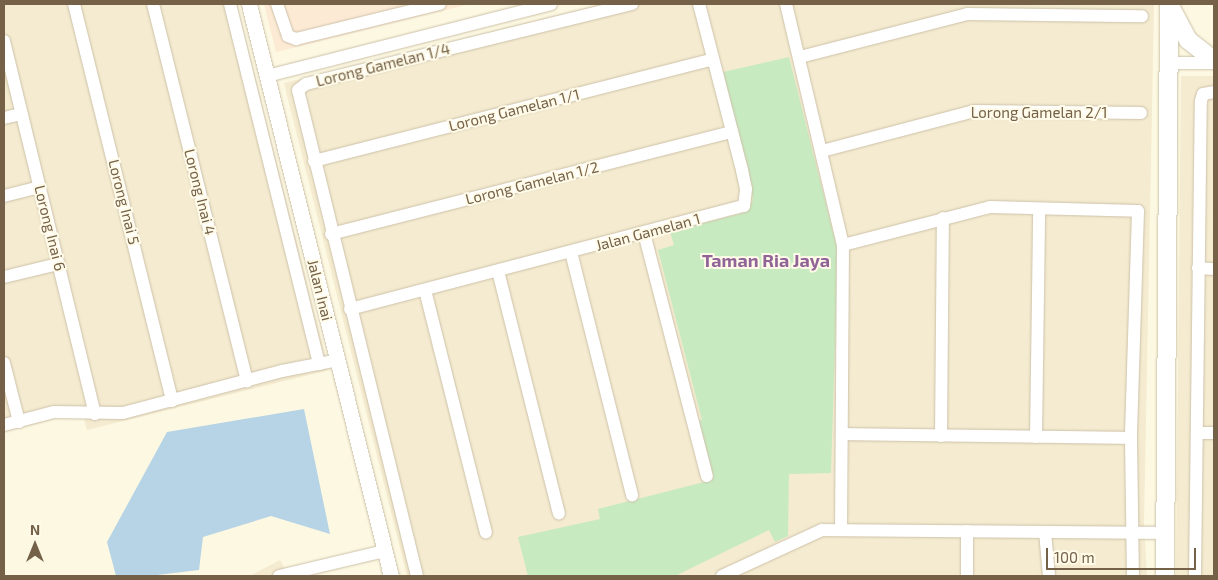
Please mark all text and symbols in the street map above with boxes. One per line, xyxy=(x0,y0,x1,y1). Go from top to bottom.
street label: Lorong Gamelan 1/4 xyxy=(314,40,452,90)
street label: Lorong Gamelan 1/1 xyxy=(447,85,581,135)
street label: Lorong Gamelan 2/1 xyxy=(971,104,1107,122)
street label: Lorong Inai 4 xyxy=(181,147,219,237)
street label: Lorong Inai 5 xyxy=(105,158,143,246)
street label: Lorong Gamelan 1/2 xyxy=(463,158,601,208)
street label: Lorong Inai 6 xyxy=(31,183,69,273)
street label: Jalan Gamelan 1 xyxy=(594,209,702,255)
district label: Taman Ria Jaya xyxy=(702,249,830,271)
street label: Jalan Inai xyxy=(304,257,336,323)
north arrow xyxy=(10,520,60,570)
text: N xyxy=(30,521,40,538)
scale bar xyxy=(1048,538,1198,570)
text: 100 m xyxy=(1054,548,1095,566)

